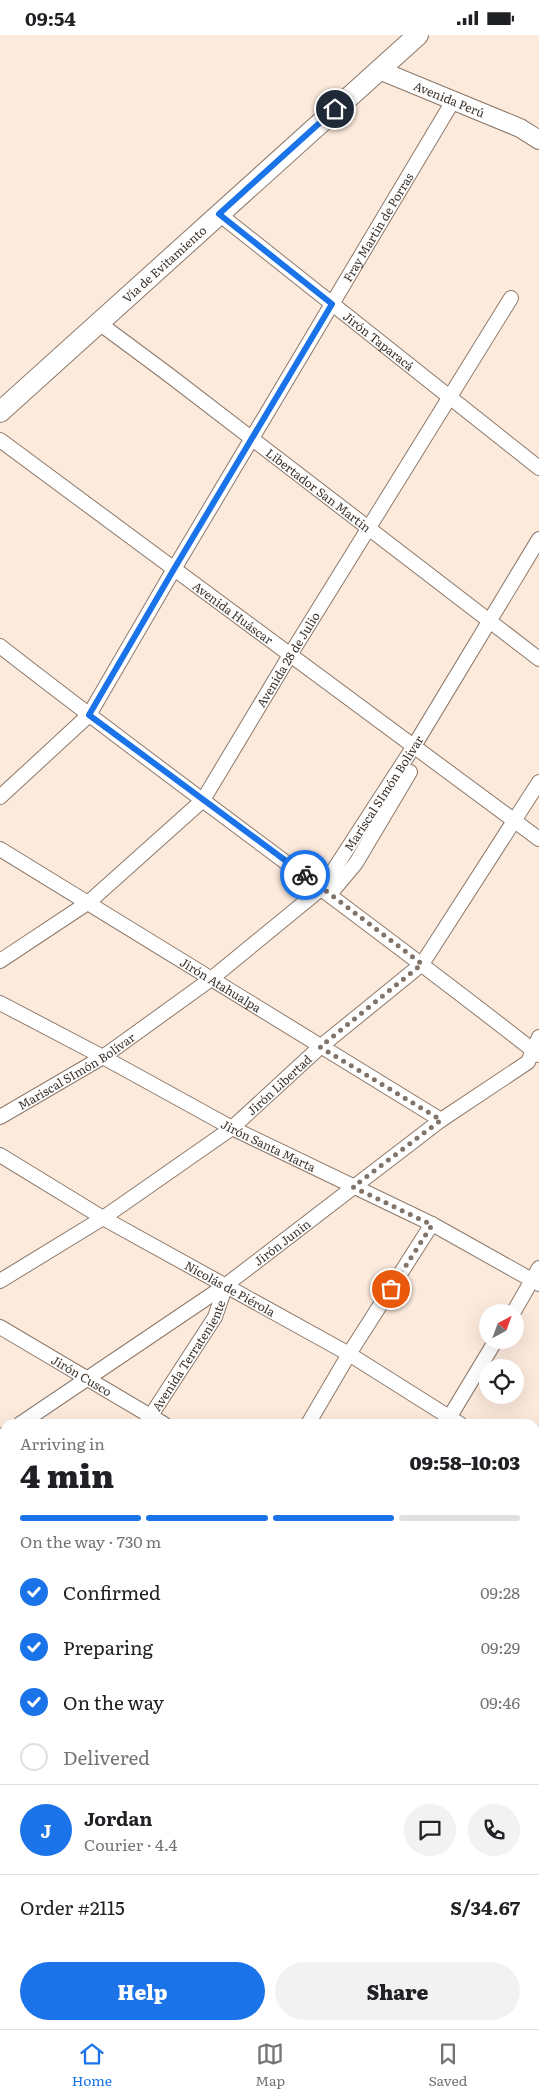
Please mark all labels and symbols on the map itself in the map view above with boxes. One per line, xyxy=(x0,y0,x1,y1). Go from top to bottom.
street label: Avenida Perú xyxy=(411,76,488,122)
pin xyxy=(314,88,356,130)
street label: Fray Martin de Porras xyxy=(338,169,418,285)
street label: Vía de Evitamiento xyxy=(118,221,210,307)
street label: Jirón Taparacá xyxy=(339,307,419,375)
street label: Libertador San Martin xyxy=(262,444,375,536)
street label: Avenida Huáscar xyxy=(189,577,277,649)
street label: Avenida 28 de Julio xyxy=(252,608,324,710)
street label: Mariscal SImón Bolívar xyxy=(339,732,428,855)
courier xyxy=(280,850,330,900)
street label: Jirón Atahualpa xyxy=(177,953,265,1017)
street label: Mariscal SImón Bolívar xyxy=(14,1028,139,1114)
street label: Jirón Libertad xyxy=(243,1050,316,1119)
street label: Jirón Santa Marta xyxy=(218,1115,319,1176)
street label: Jirón Junín xyxy=(250,1214,314,1270)
street label: Nicolás de Piérola xyxy=(182,1256,279,1321)
pin xyxy=(370,1268,412,1310)
street label: Avenida Terrateniente xyxy=(147,1297,229,1415)
north arrow xyxy=(479,1304,524,1349)
street label: Jirón Cusco xyxy=(48,1350,115,1400)

